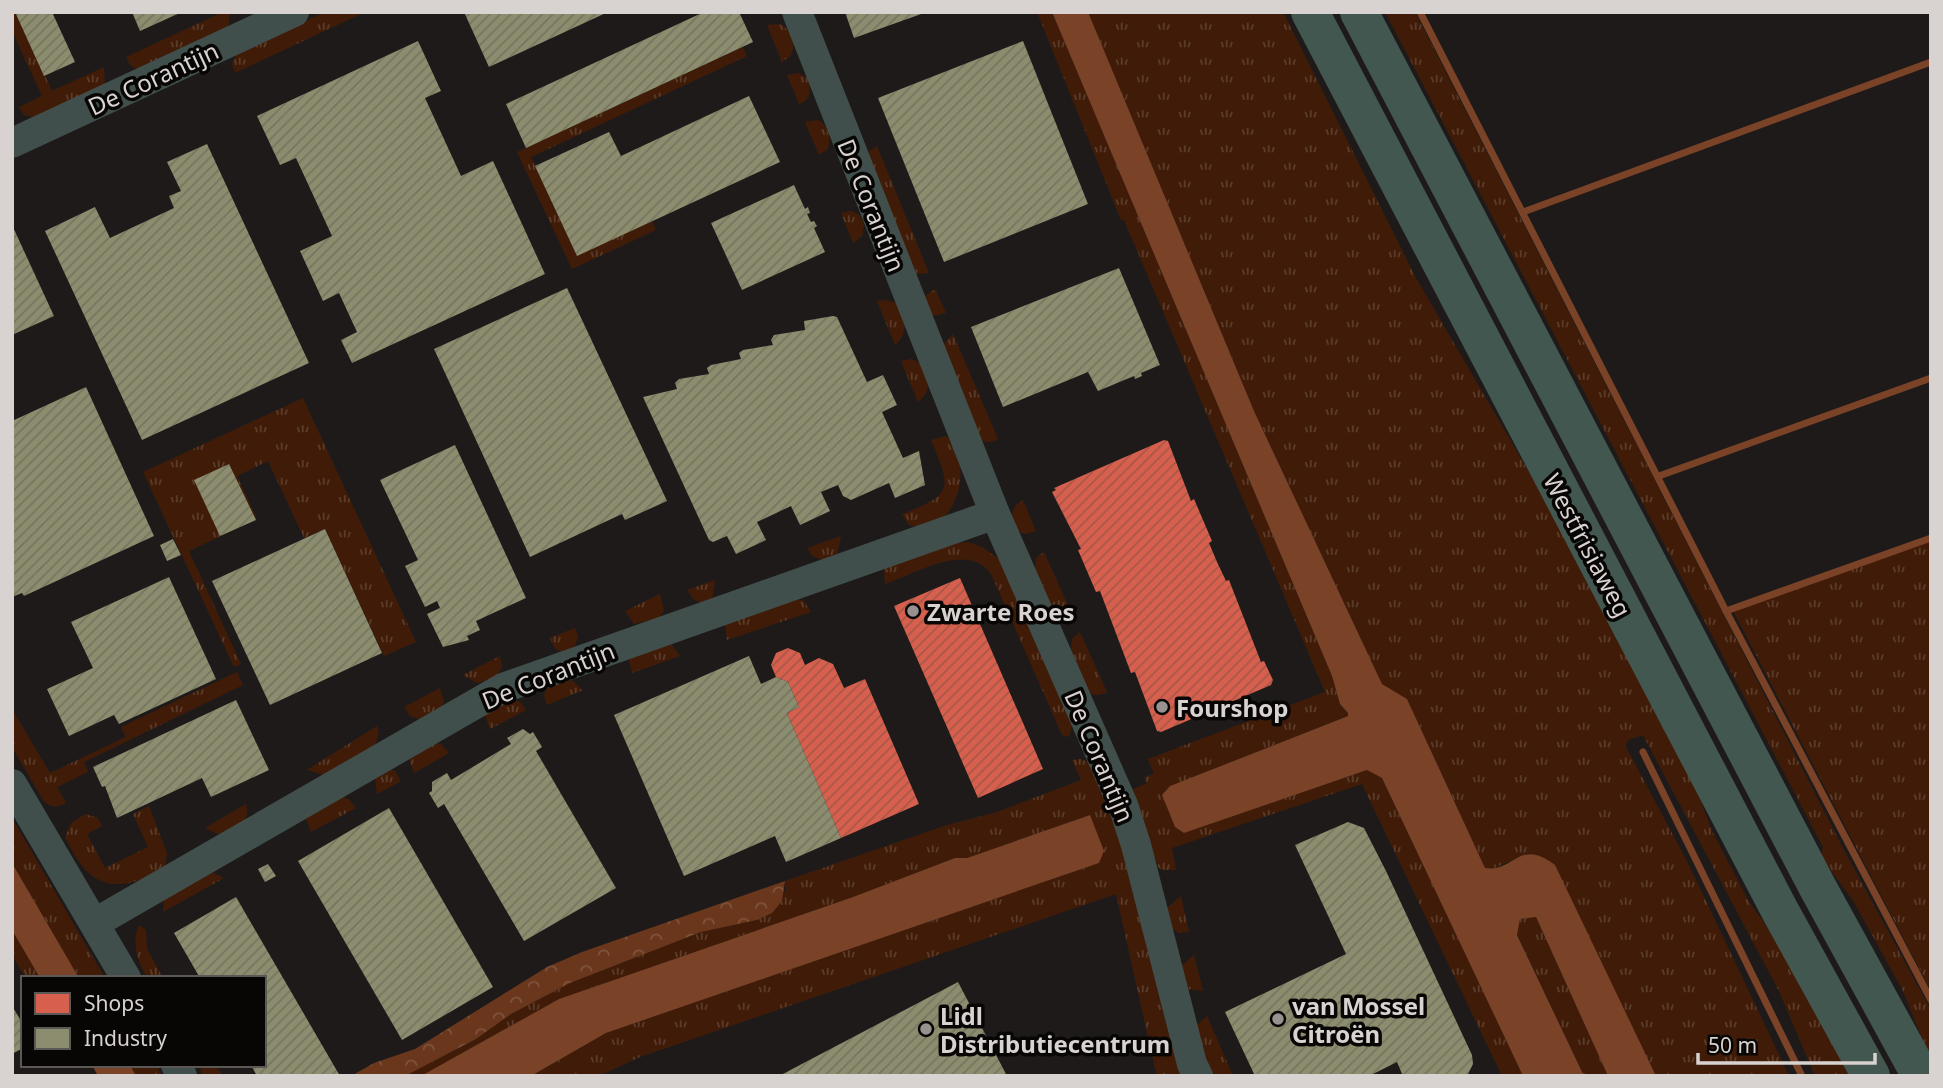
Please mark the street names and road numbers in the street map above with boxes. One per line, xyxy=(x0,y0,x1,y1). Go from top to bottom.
street label: De Corantijn xyxy=(82,33,224,123)
street label: De Corantijn xyxy=(830,134,914,276)
street label: Westfrisiaweg xyxy=(1536,467,1640,623)
street label: De Corantijn xyxy=(477,633,619,717)
street label: De Corantijn xyxy=(1057,685,1143,827)

